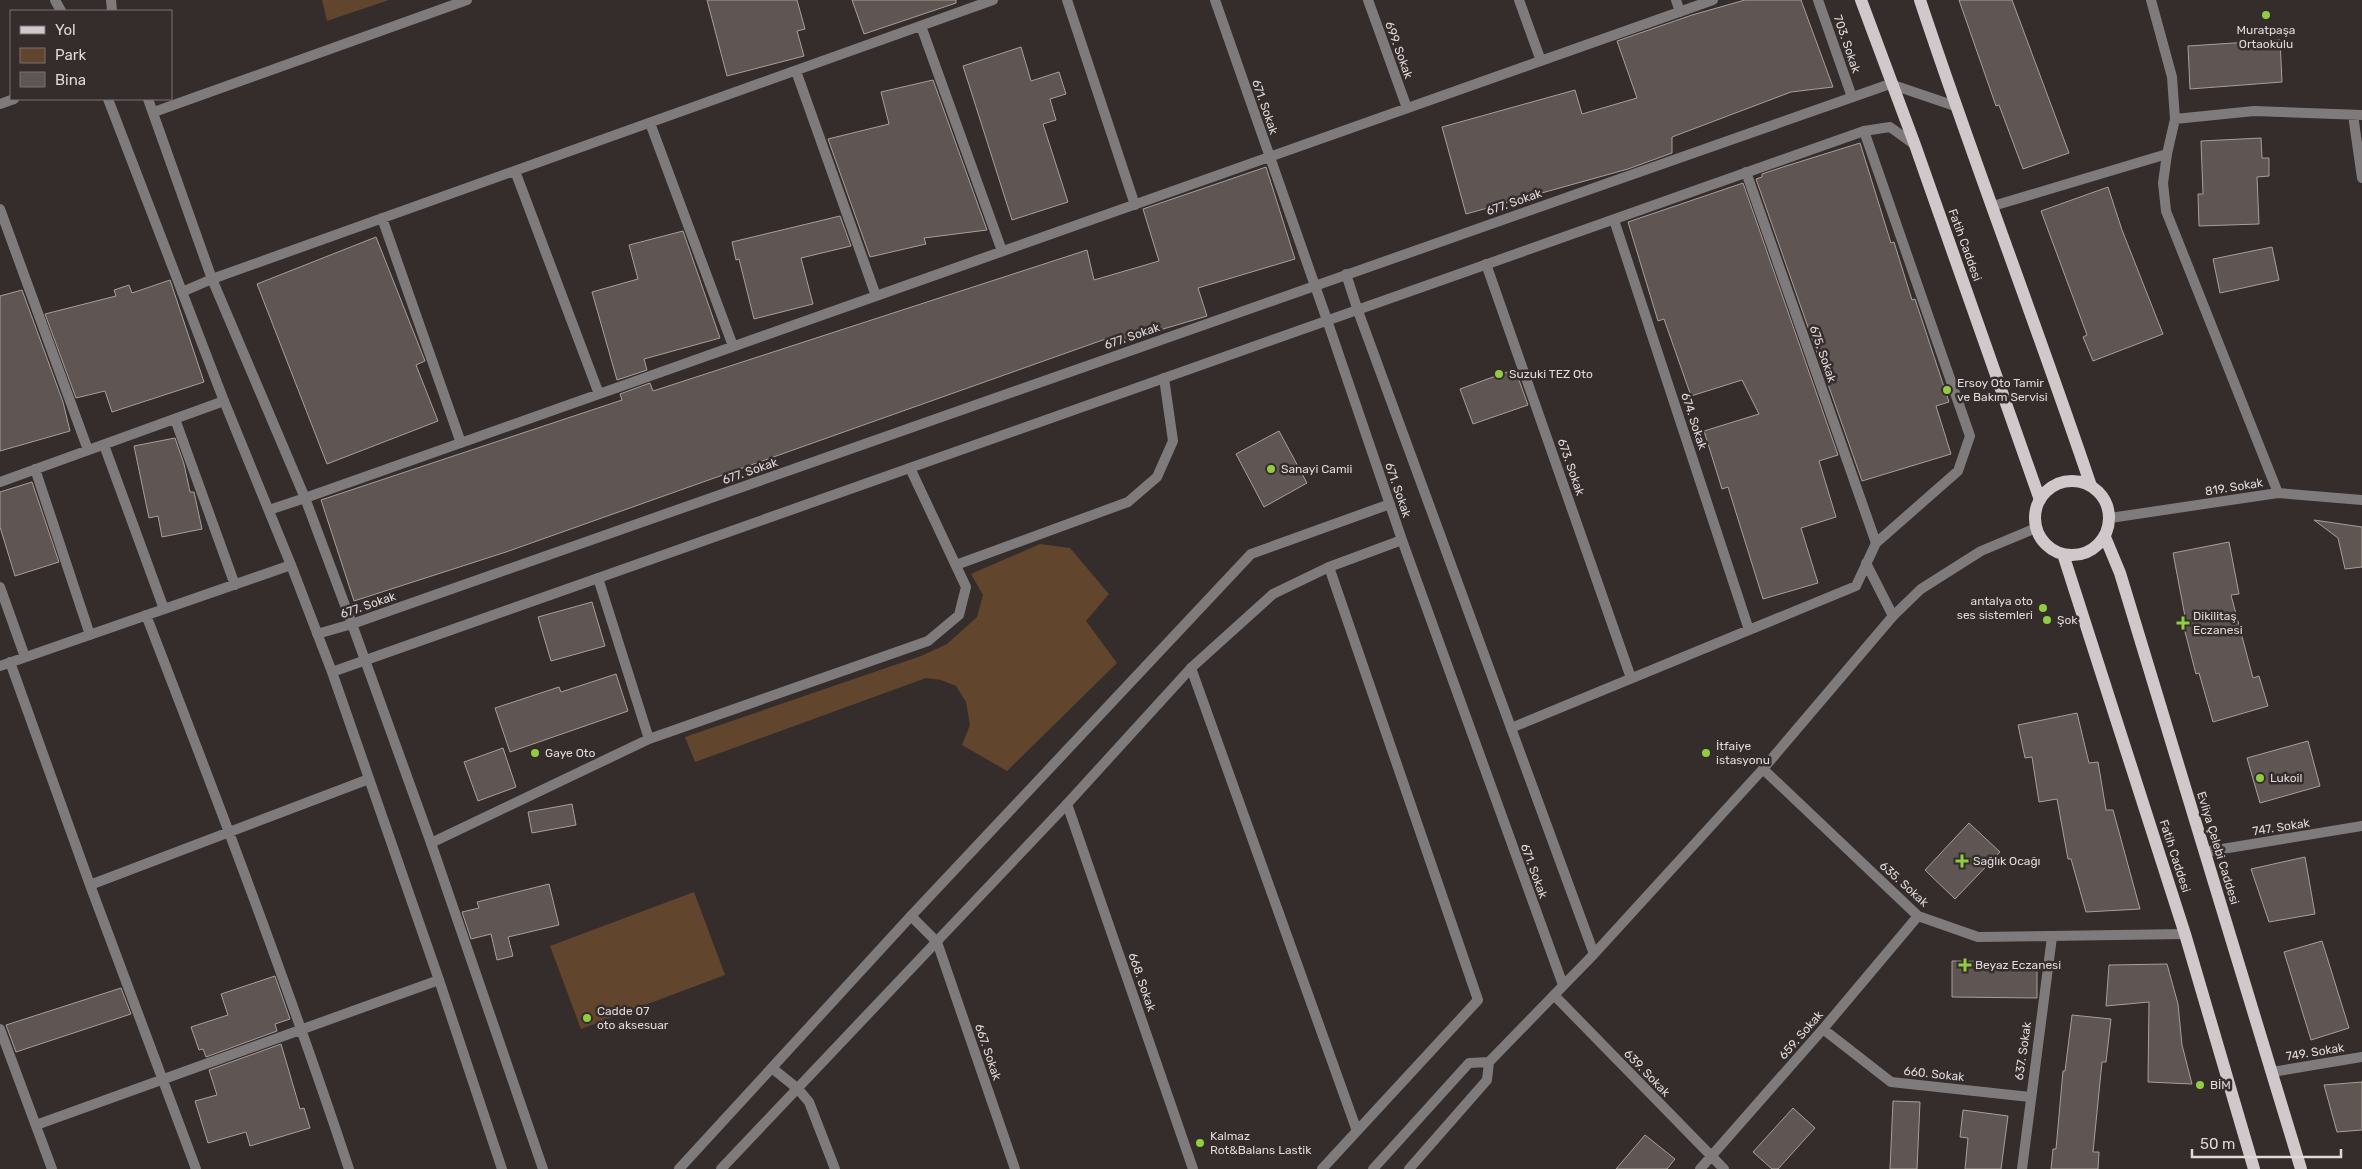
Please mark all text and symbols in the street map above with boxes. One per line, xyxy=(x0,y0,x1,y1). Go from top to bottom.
marker: Muratpaşa Ortaokulu xyxy=(2260,9,2272,21)
legend xyxy=(10,10,172,100)
street label: 703. Sokak xyxy=(1831,13,1864,75)
street label: 699. Sokak xyxy=(1382,19,1416,81)
text: Yol xyxy=(55,21,76,39)
place label: Muratpaşa Ortaokulu xyxy=(2237,23,2296,51)
text: Park xyxy=(55,46,86,64)
text: Bina xyxy=(55,71,86,89)
street label: 671. Sokak xyxy=(1249,78,1281,137)
street label: 677. Sokak xyxy=(1484,186,1544,218)
street label: Fatih Caddesi xyxy=(1945,207,1985,283)
street label: 677. Sokak xyxy=(1102,320,1162,352)
street label: 675. Sokak xyxy=(1807,324,1840,385)
place label: Suzuki TEZ Oto xyxy=(1509,367,1593,381)
marker: Suzuki TEZ Oto xyxy=(1493,368,1505,380)
place label: Ersoy Oto Tamir ve Bakım Servisi xyxy=(1957,376,2048,404)
marker: Ersoy Oto Tamir ve Bakım Servisi xyxy=(1941,384,1953,396)
street label: 674. Sokak xyxy=(1678,391,1710,452)
street label: 673. Sokak xyxy=(1555,437,1588,498)
street label: 677. Sokak xyxy=(720,455,780,487)
street label: 671. Sokak xyxy=(1382,461,1414,520)
place label: Sanayi Camii xyxy=(1281,462,1353,476)
marker: Sanayi Camii xyxy=(1265,463,1277,475)
street label: 819. Sokak xyxy=(2204,475,2265,498)
street label: 677. Sokak xyxy=(338,589,398,621)
place label: antalya oto ses sistemleri xyxy=(1957,594,2033,622)
marker: antalya oto ses sistemleri xyxy=(2037,602,2049,614)
place label: Dikilitaş Eczanesi xyxy=(2193,609,2243,637)
place label: Şok xyxy=(2057,613,2078,627)
marker: Şok xyxy=(2041,614,2053,626)
marker: Dikilitaş Eczanesi xyxy=(2177,617,2189,629)
place label: İtfaiye istasyonu xyxy=(1716,739,1770,767)
place label: Gaye Oto xyxy=(545,746,596,760)
marker: Gaye Oto xyxy=(529,747,541,759)
marker: İtfaiye istasyonu xyxy=(1700,747,1712,759)
place label: Lukoil xyxy=(2270,771,2302,785)
marker: Lukoil xyxy=(2254,772,2266,784)
street label: Evliya Çelebi Caddesi xyxy=(2194,790,2242,906)
street label: 747. Sokak xyxy=(2251,815,2311,838)
street label: Fatih Caddesi xyxy=(2157,818,2193,894)
street label: 671. Sokak xyxy=(1518,842,1551,901)
marker: Sağlık Ocağı xyxy=(1955,854,1969,868)
place label: Sağlık Ocağı xyxy=(1973,854,2041,868)
street label: 635. Sokak xyxy=(1877,858,1932,910)
street label: 668. Sokak xyxy=(1125,951,1159,1014)
place label: Beyaz Eczanesi xyxy=(1975,958,2061,972)
marker: Beyaz Eczanesi xyxy=(1959,959,1971,971)
place label: Cadde 07 oto aksesuar xyxy=(597,1004,669,1032)
street label: 659. Sokak xyxy=(1776,1007,1826,1062)
marker: Cadde 07 oto aksesuar xyxy=(581,1012,593,1024)
street label: 637. Sokak xyxy=(2012,1020,2034,1081)
street label: 667. Sokak xyxy=(972,1022,1004,1083)
street label: 749. Sokak xyxy=(2285,1040,2346,1064)
street label: 639. Sokak xyxy=(1621,1047,1673,1100)
street label: 660. Sokak xyxy=(1903,1064,1966,1084)
place label: BİM xyxy=(2210,1078,2231,1092)
marker: BİM xyxy=(2194,1079,2206,1091)
scale bar xyxy=(2192,1126,2341,1158)
place label: Kalmaz Rot&Balans Lastik xyxy=(1210,1129,1312,1157)
text: 50 m xyxy=(2200,1135,2235,1153)
marker: Kalmaz Rot&Balans Lastik xyxy=(1194,1137,1206,1149)

